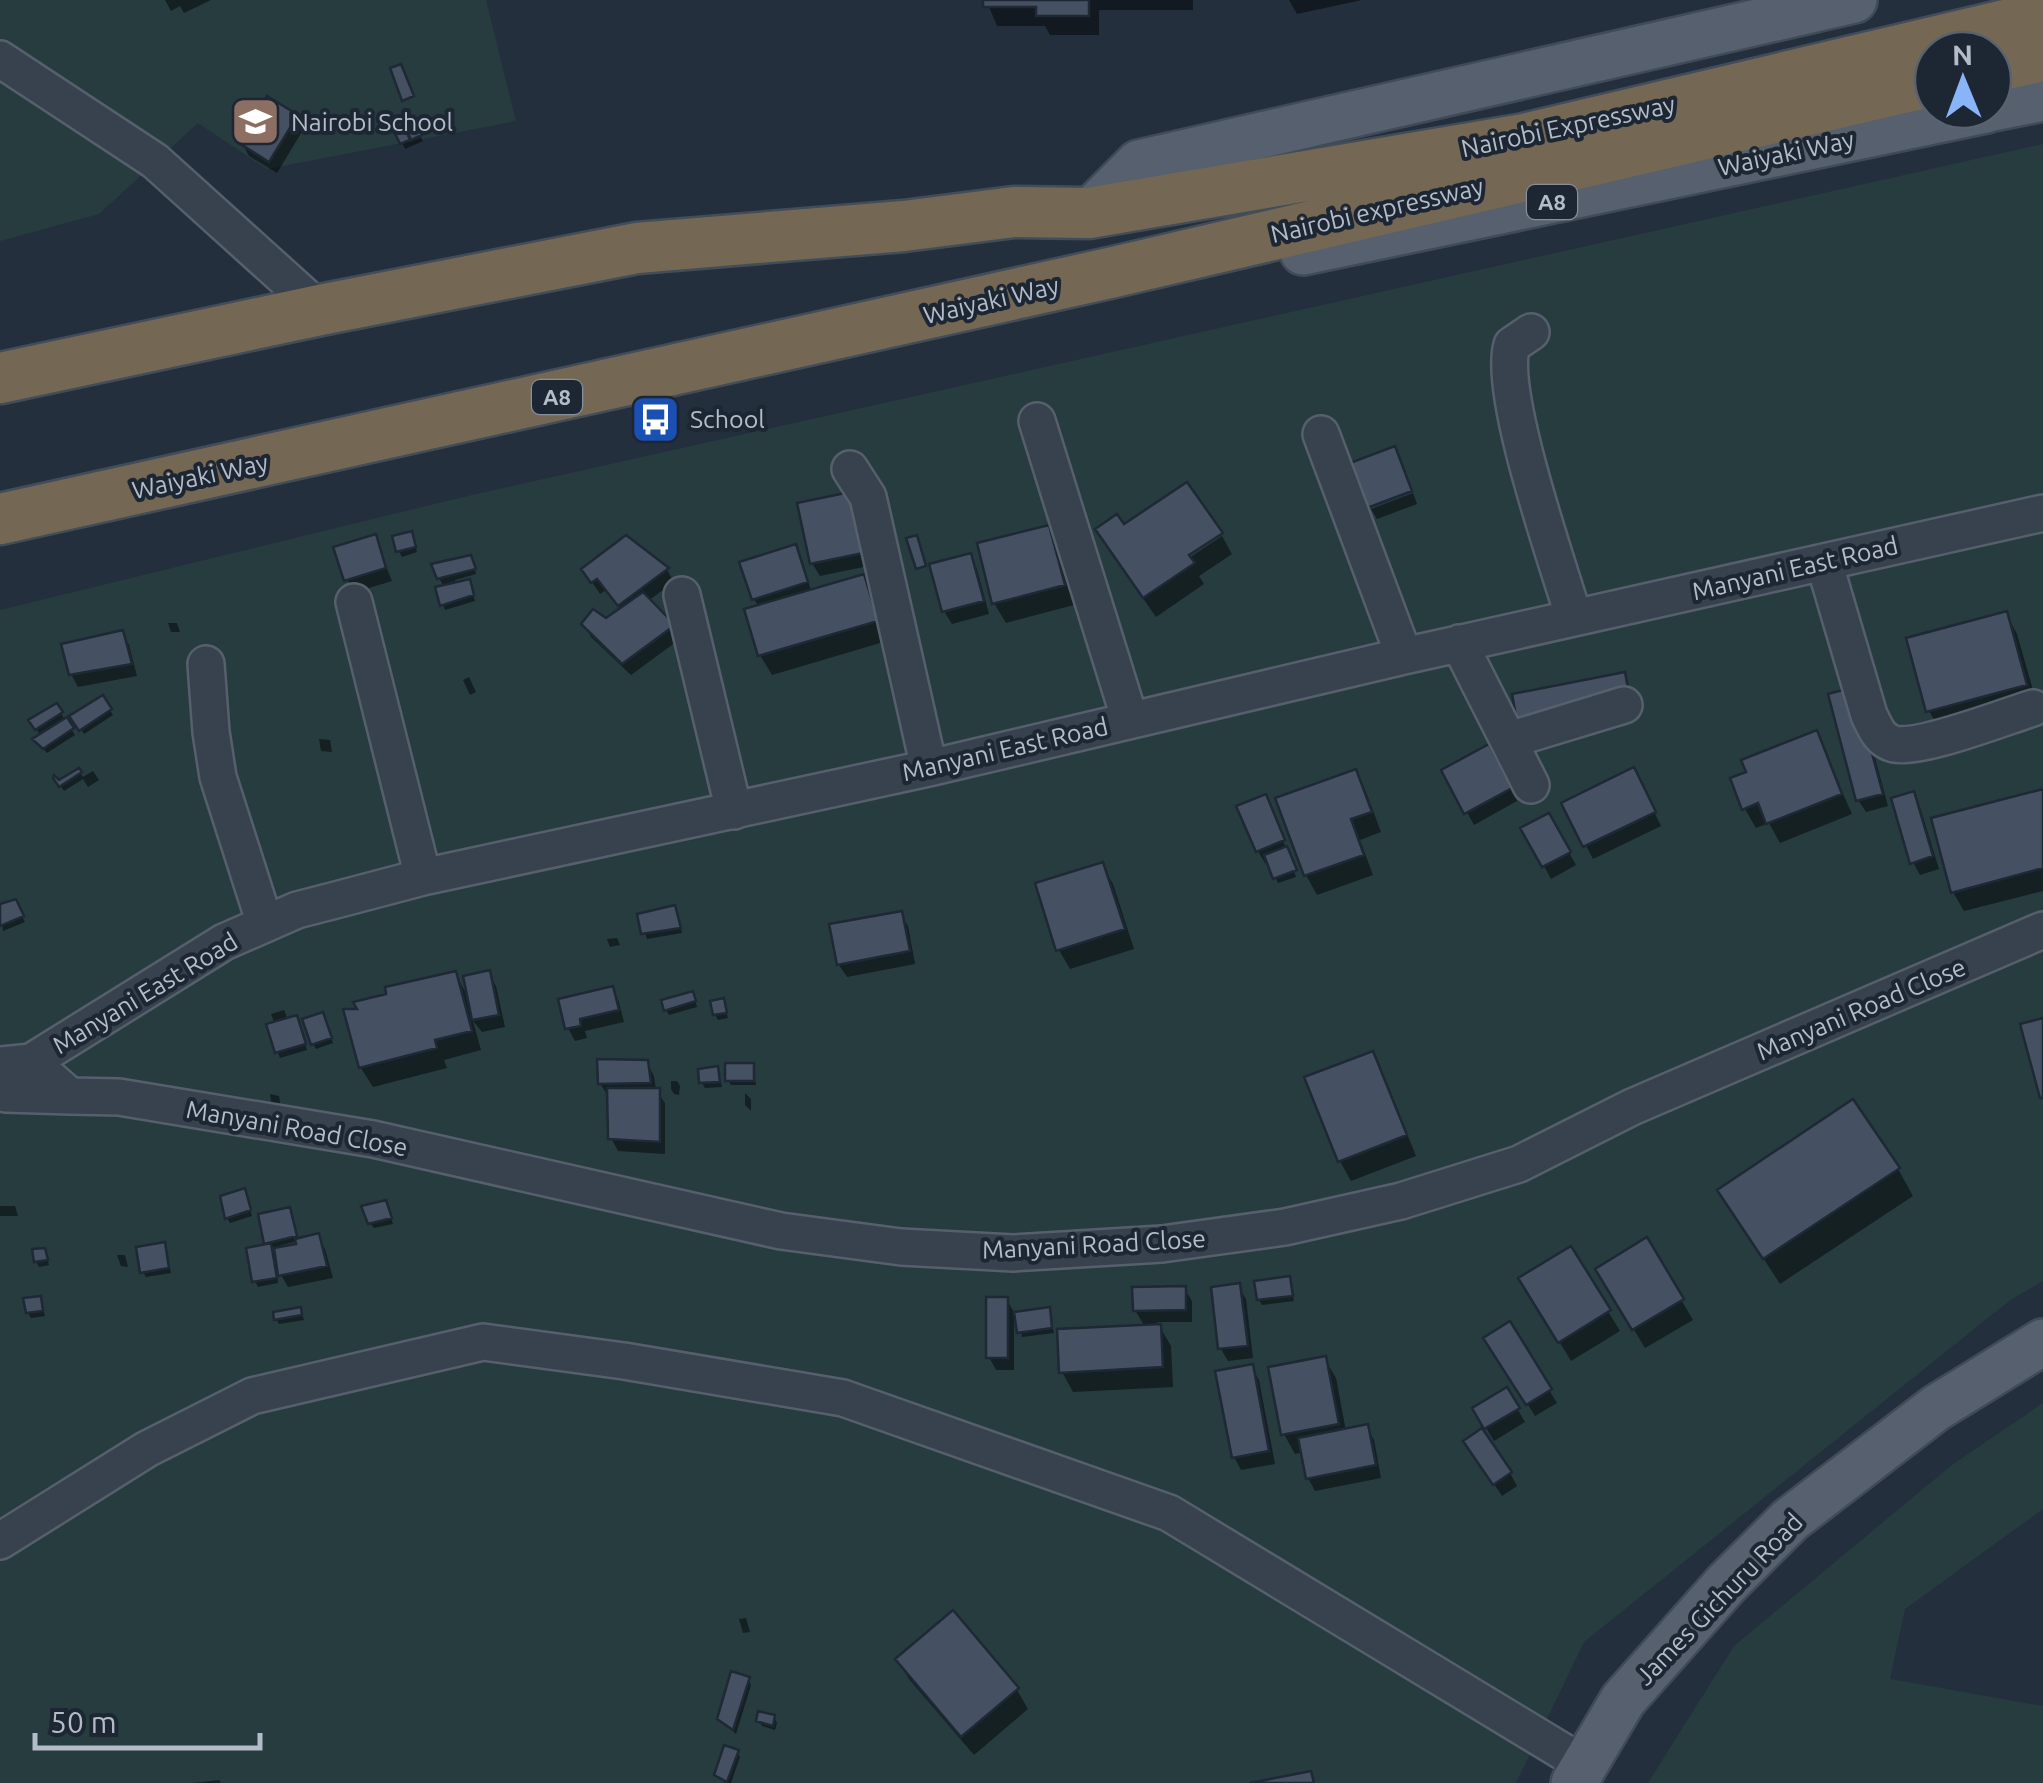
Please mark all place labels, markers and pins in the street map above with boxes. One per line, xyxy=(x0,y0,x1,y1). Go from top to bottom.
school or university icon: Nairobi School xyxy=(230,96,282,148)
place label: Nairobi School xyxy=(291,108,453,136)
bus stop icon: School xyxy=(629,393,681,445)
place label: School xyxy=(690,405,765,433)

